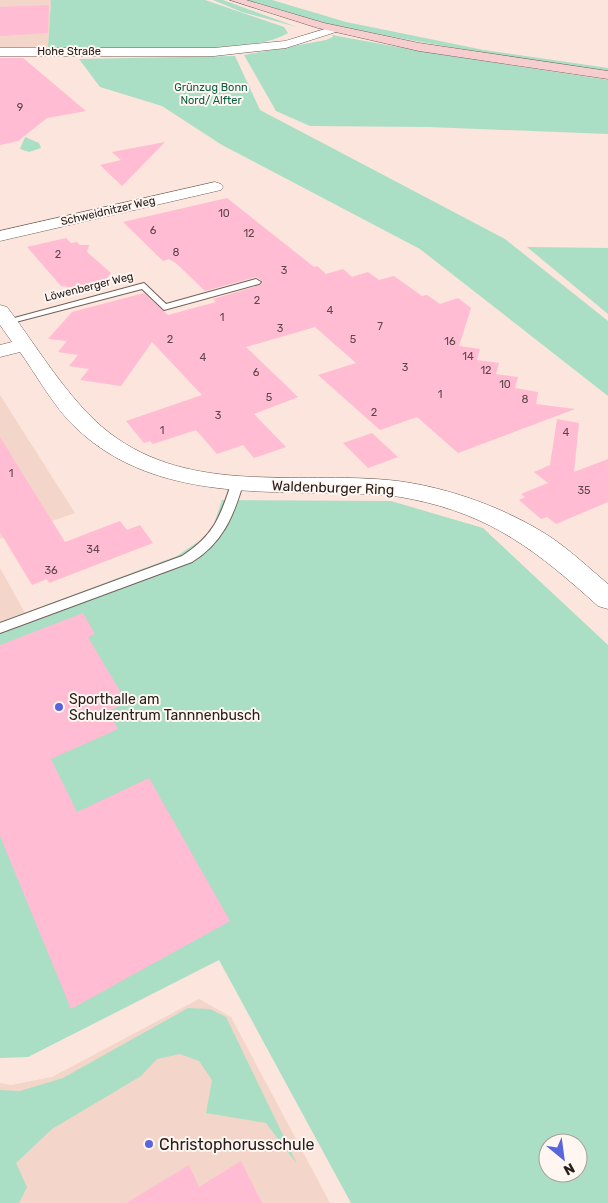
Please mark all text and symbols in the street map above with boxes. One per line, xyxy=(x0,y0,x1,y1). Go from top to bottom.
street label: Hohe Straße xyxy=(37,45,101,58)
park label: Grünzug Bonn Nord/ Alfter xyxy=(174,81,248,107)
house number: 9 xyxy=(17,101,23,114)
street label: Schweidnitzer Weg xyxy=(59,194,157,228)
house number: 10 xyxy=(218,207,230,220)
house number: 6 xyxy=(150,224,157,237)
house number: 12 xyxy=(243,227,255,240)
house number: 8 xyxy=(173,246,180,259)
house number: 2 xyxy=(55,248,61,261)
house number: 3 xyxy=(281,264,288,277)
street label: Löwenberger Weg xyxy=(43,270,135,304)
house number: 2 xyxy=(254,294,260,307)
house number: 4 xyxy=(327,304,334,317)
house number: 1 xyxy=(220,311,224,324)
house number: 7 xyxy=(377,320,383,333)
house number: 3 xyxy=(277,322,284,335)
house number: 2 xyxy=(167,333,173,346)
house number: 5 xyxy=(350,333,357,346)
house number: 16 xyxy=(444,335,456,348)
house number: 14 xyxy=(462,350,474,363)
house number: 4 xyxy=(200,351,207,364)
house number: 3 xyxy=(402,361,409,374)
house number: 12 xyxy=(480,364,492,377)
house number: 6 xyxy=(253,366,260,379)
house number: 10 xyxy=(499,378,511,391)
house number: 1 xyxy=(438,388,442,401)
house number: 5 xyxy=(266,391,273,404)
house number: 8 xyxy=(522,393,529,406)
house number: 2 xyxy=(371,406,377,419)
house number: 3 xyxy=(215,409,222,422)
house number: 1 xyxy=(160,424,164,437)
house number: 4 xyxy=(563,426,570,439)
house number: 1 xyxy=(9,467,13,480)
street label: Waldenburger Ring xyxy=(271,477,395,499)
house number: 35 xyxy=(577,484,591,497)
house number: 34 xyxy=(86,543,100,556)
house number: 36 xyxy=(44,564,58,577)
place label: Sporthalle am Schulzentrum Tannnenbusch xyxy=(69,691,260,724)
marker: Sporthalle am Schulzentrum Tannnenbusch xyxy=(53,701,65,713)
north arrow xyxy=(538,1133,588,1183)
place label: Christophorusschule xyxy=(159,1135,315,1154)
marker: Christophorusschule xyxy=(143,1138,155,1150)
text: N xyxy=(561,1159,578,1179)

